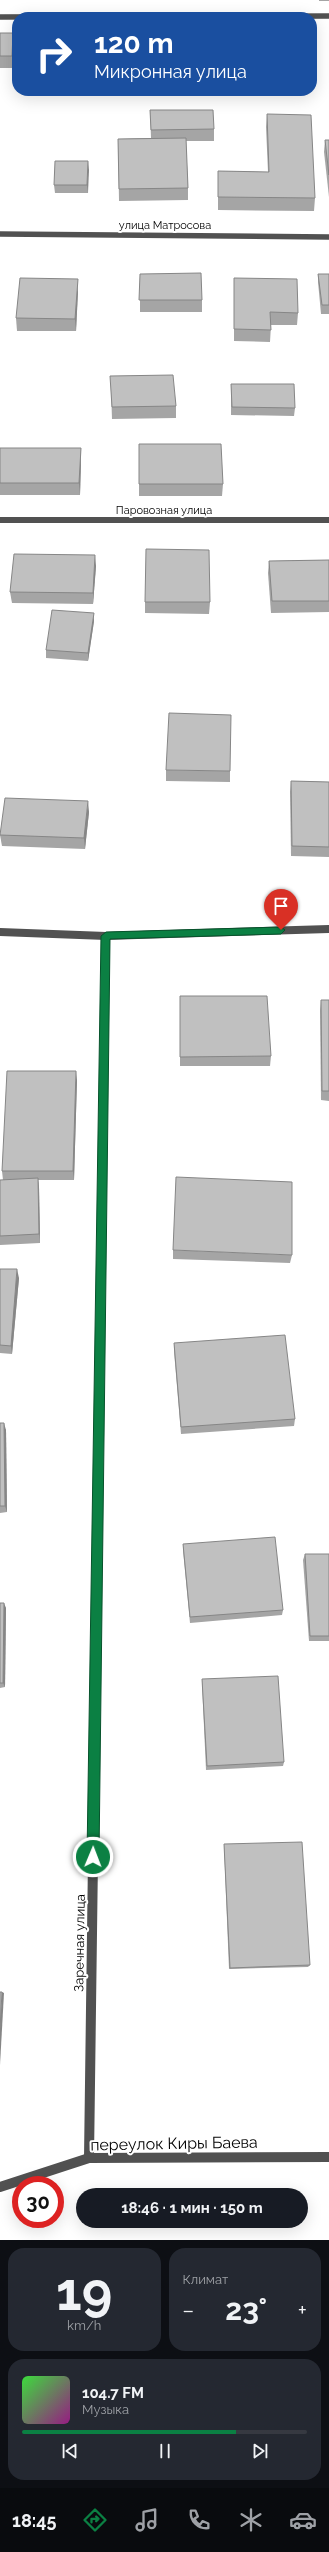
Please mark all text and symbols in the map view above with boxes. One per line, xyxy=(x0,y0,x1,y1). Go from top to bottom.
text: 120 m xyxy=(94,27,174,60)
icon: right xyxy=(28,28,80,80)
text: Микронная улица xyxy=(94,61,247,82)
street label: улица Матросова xyxy=(119,219,211,232)
street label: Паровозная улица xyxy=(116,504,212,517)
pin xyxy=(264,889,298,930)
icon: arrive xyxy=(270,895,292,917)
position arrow xyxy=(72,1836,114,1878)
street label: Заречная улица xyxy=(71,1894,88,1992)
street label: переулок Киры Баева xyxy=(90,2133,258,2154)
speed limit sign: 30 xyxy=(12,2176,64,2228)
text: 18:46 · 1 мин · 150 m xyxy=(121,2199,263,2217)
text: 19 xyxy=(56,2261,112,2322)
text: Климат xyxy=(183,2272,228,2287)
text: 23° xyxy=(225,2292,267,2327)
text: − xyxy=(183,2297,194,2323)
text: + xyxy=(298,2297,307,2323)
text: km/h xyxy=(67,2318,101,2333)
text: 104.7 FM xyxy=(82,2384,144,2402)
text: Музыка xyxy=(82,2402,129,2417)
icon: previous xyxy=(59,2440,81,2462)
icon: pause xyxy=(154,2440,176,2462)
icon: next xyxy=(249,2440,271,2462)
icon: directions xyxy=(81,2506,109,2534)
icon: music xyxy=(133,2506,161,2534)
icon: phone xyxy=(185,2506,213,2534)
icon: climate xyxy=(237,2506,265,2534)
icon: car xyxy=(289,2506,317,2534)
text: 18:45 xyxy=(12,2510,57,2531)

